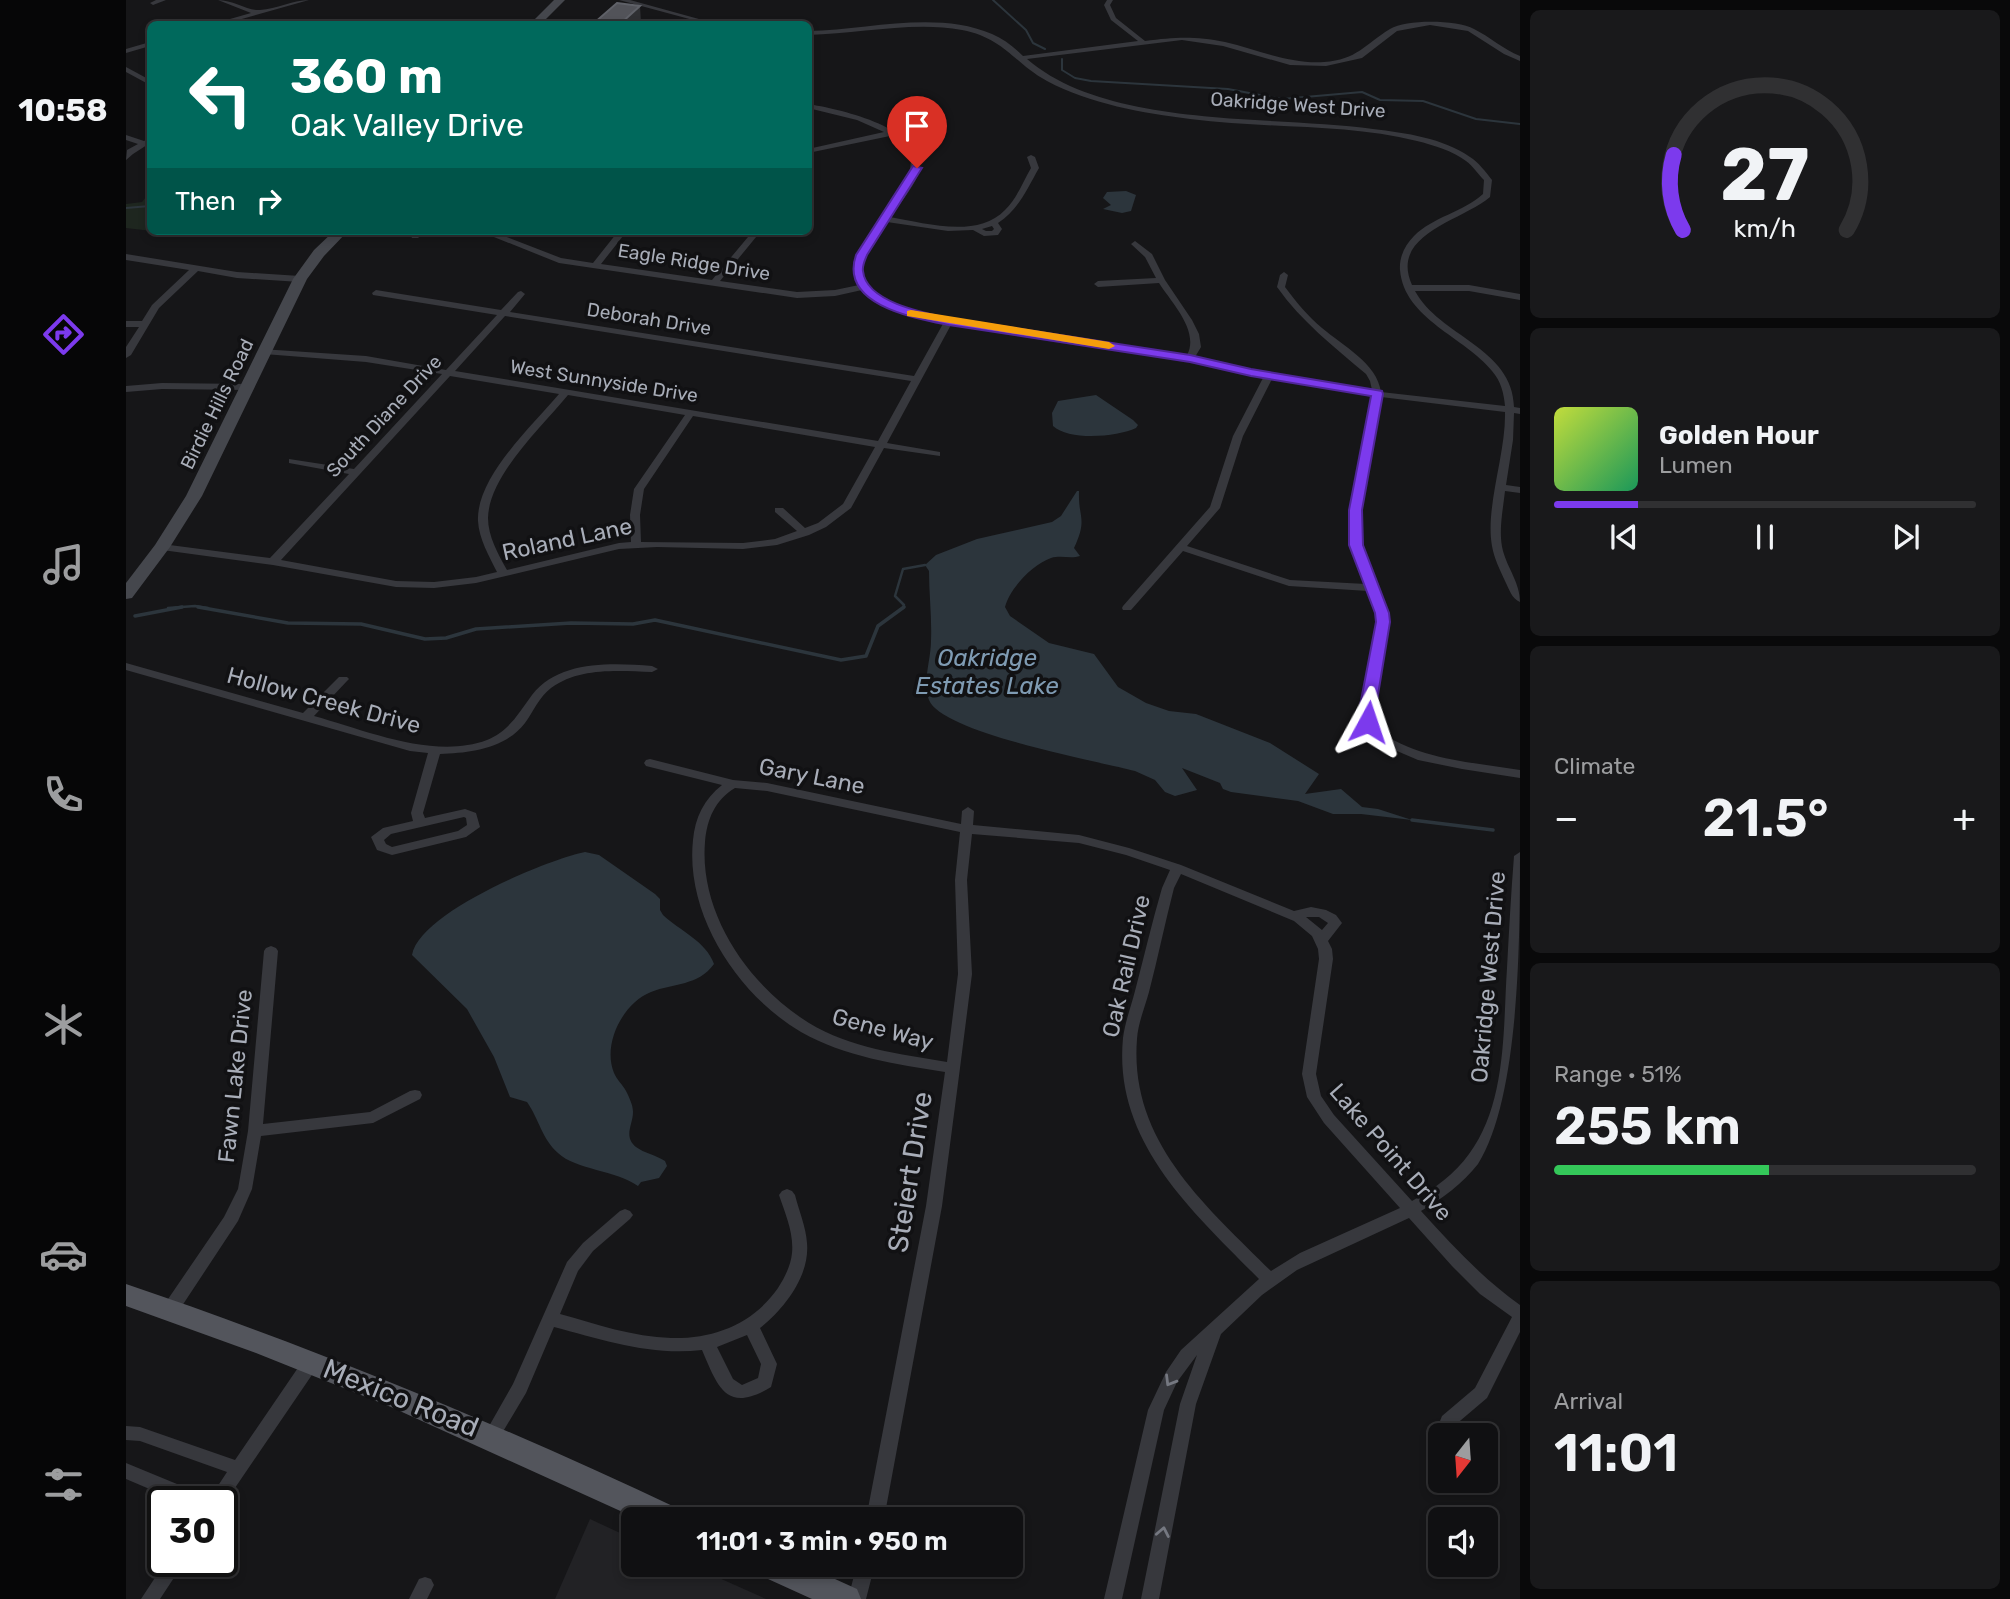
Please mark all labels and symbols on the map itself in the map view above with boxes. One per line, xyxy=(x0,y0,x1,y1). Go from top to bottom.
street label: Oakridge West Drive xyxy=(1210,87,1386,123)
pin xyxy=(887,96,947,168)
street label: Eagle Ridge Drive xyxy=(616,239,772,285)
street label: Deborah Drive xyxy=(585,298,713,340)
street label: Birdie Hills Road xyxy=(175,335,259,473)
street label: South Diane Drive xyxy=(322,350,446,482)
street label: West Sunnyside Drive xyxy=(508,355,700,407)
street label: Roland Lane xyxy=(499,512,635,566)
water label: Oakridge Estates Lake xyxy=(915,644,1059,700)
street label: Hollow Creek Drive xyxy=(224,661,424,739)
position arrow xyxy=(1331,685,1405,759)
street label: Gary Lane xyxy=(757,752,867,800)
street label: Oakridge West Drive xyxy=(1465,870,1511,1084)
street label: Oak Rail Drive xyxy=(1096,892,1156,1040)
street label: Fawn Lake Drive xyxy=(212,988,258,1164)
street label: Gene Way xyxy=(829,1002,937,1056)
street label: Lake Point Drive xyxy=(1324,1078,1458,1226)
street label: Steiert Drive xyxy=(881,1089,939,1255)
street label: Mexico Road xyxy=(319,1352,483,1444)
one-way arrow xyxy=(1165,1374,1178,1387)
north arrow xyxy=(1428,1423,1498,1493)
speed limit sign: 30 xyxy=(147,1486,238,1577)
one-way arrow xyxy=(1155,1526,1170,1538)

